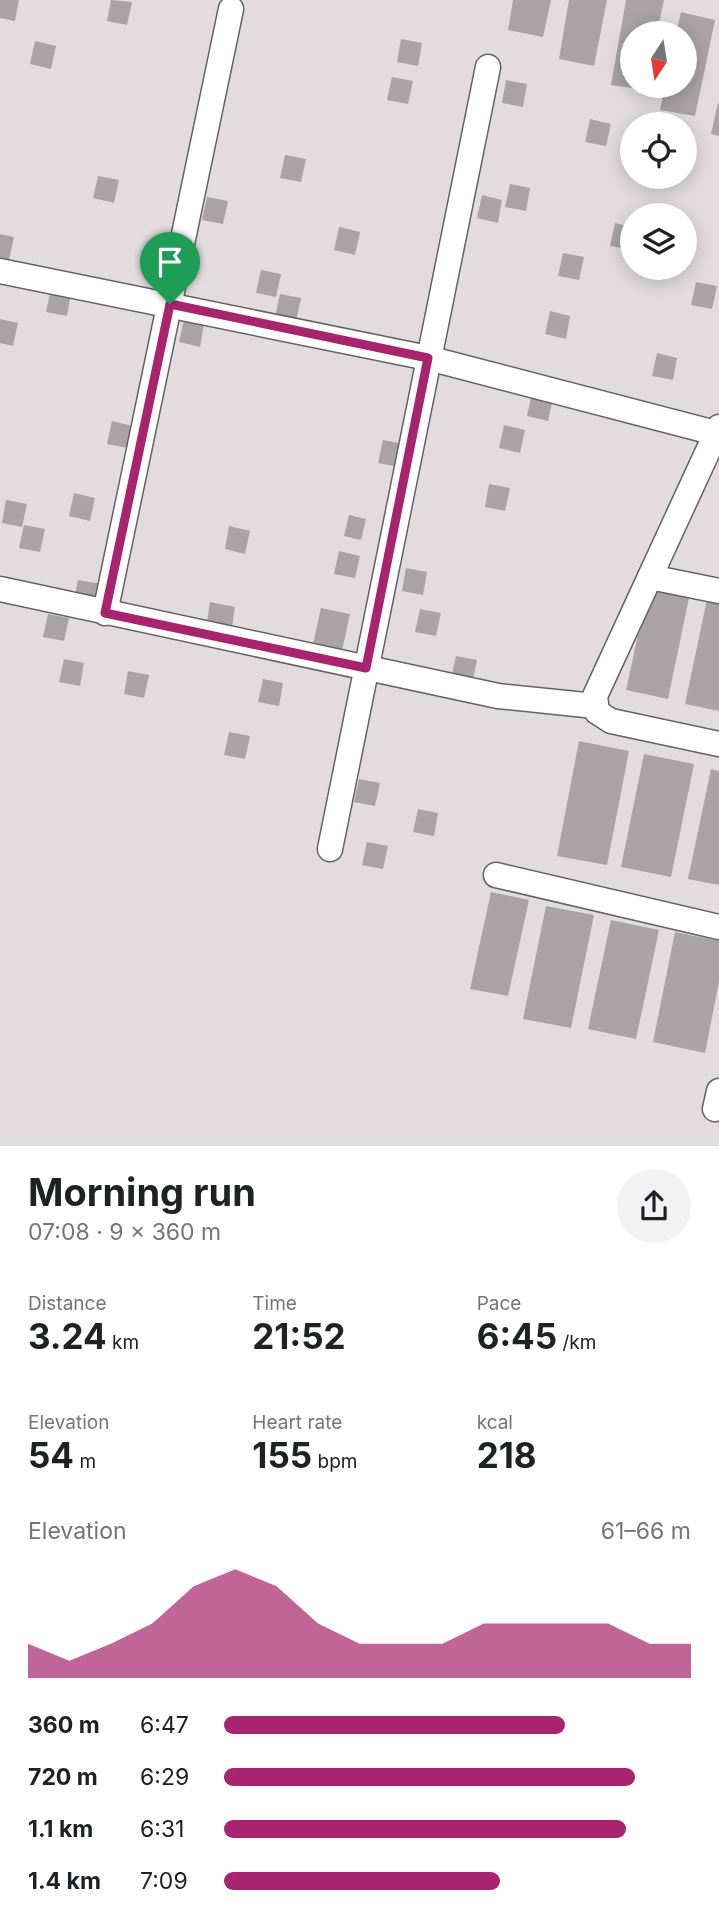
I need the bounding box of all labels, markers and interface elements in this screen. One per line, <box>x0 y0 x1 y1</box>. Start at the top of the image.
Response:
north arrow <box>620 21 696 98</box>
map controls <box>620 21 697 280</box>
button: locate <box>620 112 697 189</box>
button: layers <box>620 203 697 280</box>
pin <box>140 232 200 304</box>
icon: arrive <box>151 243 189 281</box>
text: Morning run <box>28 1169 256 1215</box>
button: share <box>617 1169 691 1243</box>
text: 07:08 · 9 × 360 m <box>28 1218 221 1246</box>
text: Distance <box>28 1292 106 1315</box>
text: Time <box>252 1292 297 1315</box>
text: Pace <box>477 1292 521 1315</box>
text: 3.24 <box>28 1315 107 1357</box>
text: 21:52 <box>252 1315 346 1357</box>
text: 6:45 <box>477 1315 557 1357</box>
text: km <box>107 1331 139 1354</box>
text: /km <box>557 1331 596 1354</box>
text: Elevation <box>28 1411 109 1434</box>
text: Heart rate <box>252 1411 342 1434</box>
text: kcal <box>477 1411 513 1434</box>
text: 54 <box>28 1434 74 1476</box>
text: 155 <box>252 1434 312 1476</box>
text: 218 <box>477 1434 537 1476</box>
text: m <box>74 1450 96 1473</box>
text: bpm <box>312 1450 357 1473</box>
text: Elevation <box>28 1517 127 1545</box>
text: 61–66 m <box>601 1517 691 1545</box>
text: 360 m <box>28 1711 100 1739</box>
text: 6:47 <box>140 1711 189 1739</box>
text: 720 m <box>28 1763 98 1791</box>
text: 6:29 <box>140 1763 189 1791</box>
text: 1.1 km <box>28 1815 93 1843</box>
text: 6:31 <box>140 1815 184 1843</box>
text: 1.4 km <box>28 1867 101 1895</box>
text: 7:09 <box>140 1867 188 1895</box>

